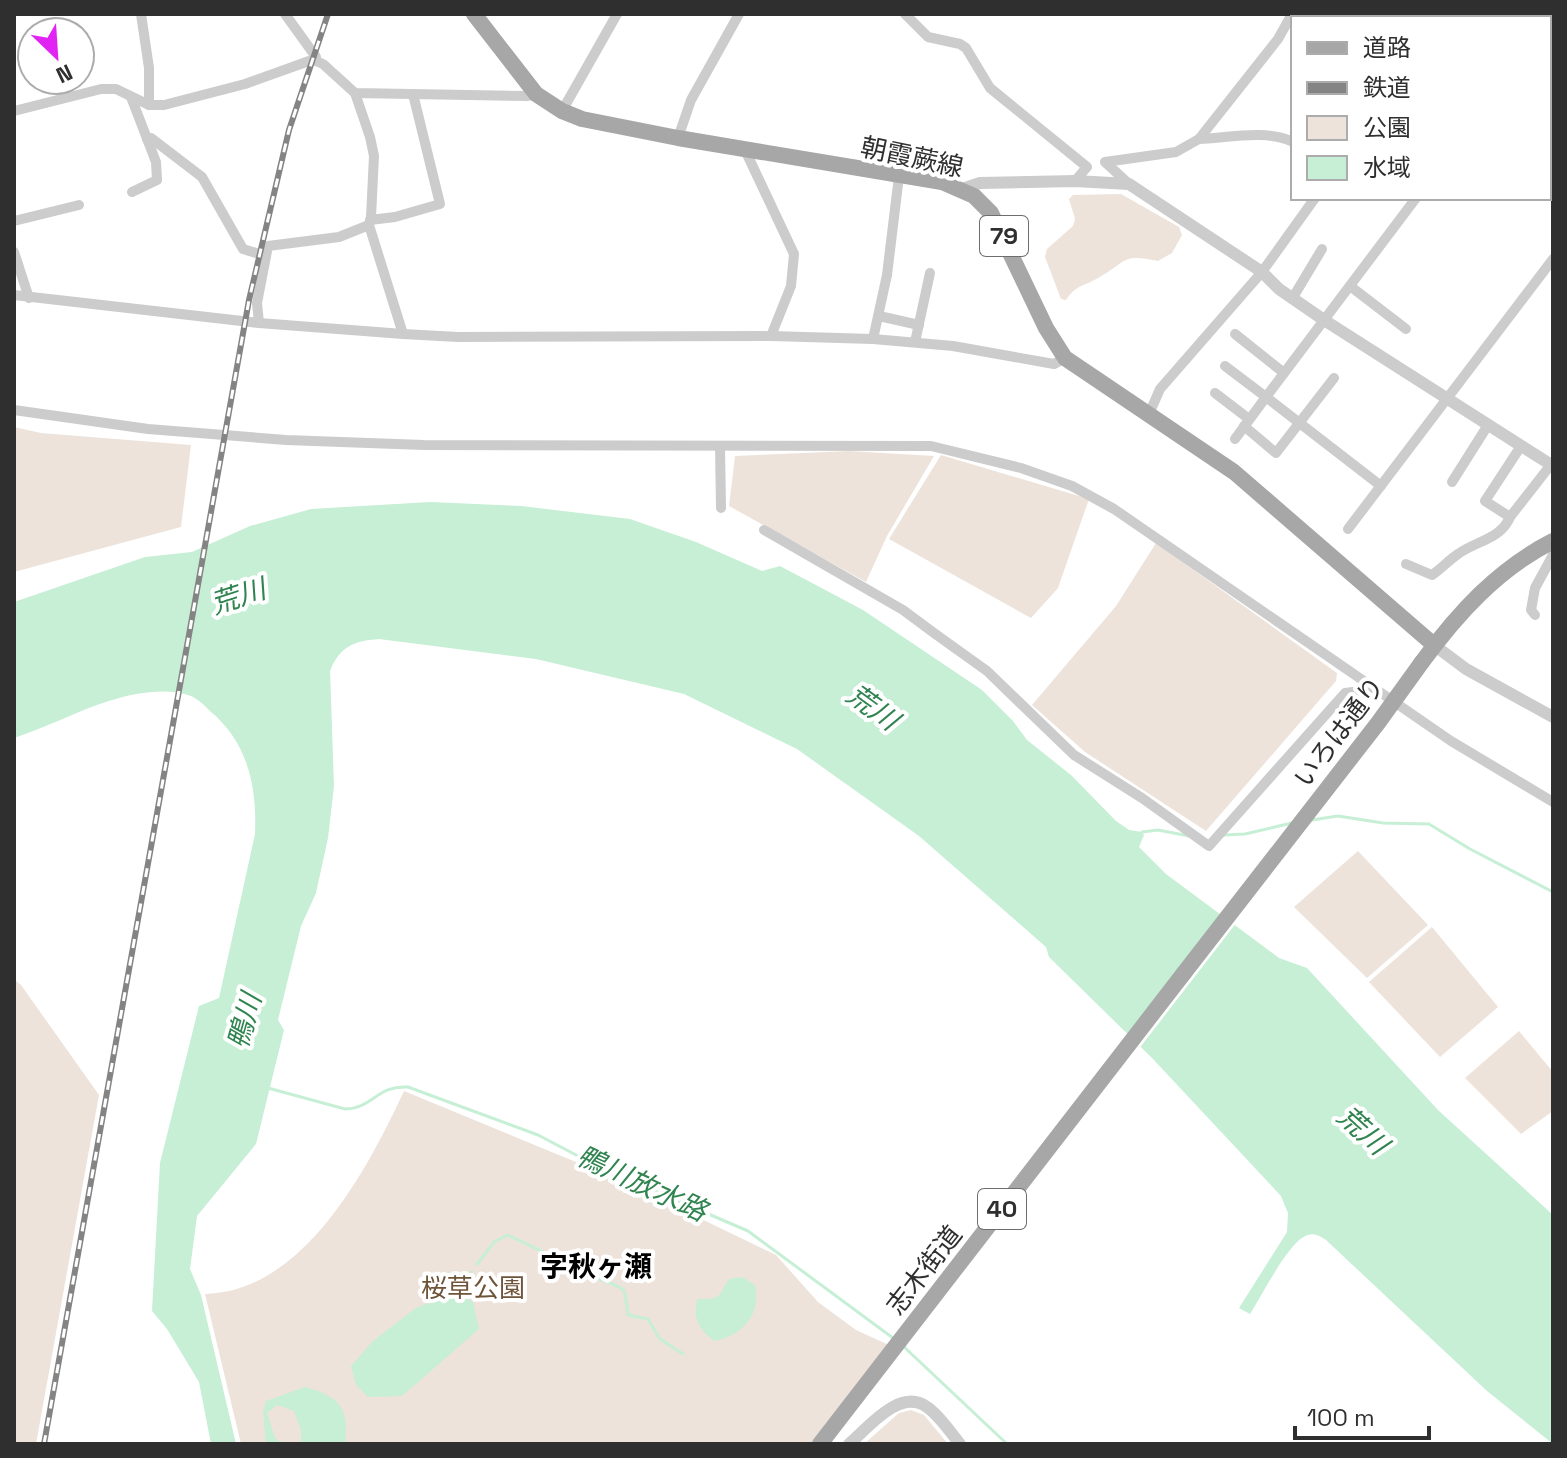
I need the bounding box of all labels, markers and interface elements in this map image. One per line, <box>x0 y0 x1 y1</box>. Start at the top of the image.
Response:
north arrow <box>16 16 96 96</box>
legend <box>1291 16 1551 200</box>
text: 道路 <box>1363 32 1411 63</box>
text: N <box>52 58 77 90</box>
text: 鉄道 <box>1363 72 1411 103</box>
text: 公園 <box>1363 112 1411 143</box>
street label: 朝霞蕨線 <box>858 130 966 184</box>
text: 水域 <box>1363 152 1411 183</box>
road number: 79 <box>980 216 1028 256</box>
water label: 荒川 <box>206 569 273 622</box>
street label: いろは通り <box>1286 670 1392 794</box>
water label: 荒川 <box>840 676 909 740</box>
water label: 鴨川 <box>219 986 270 1053</box>
water label: 荒川 <box>1330 1098 1398 1164</box>
water label: 鴨川放水路 <box>571 1137 715 1230</box>
road number: 40 <box>978 1189 1026 1229</box>
street label: 志木街道 <box>879 1219 969 1321</box>
district label: 字秋ヶ瀬 <box>540 1248 652 1284</box>
park label: 桜草公園 <box>421 1271 525 1305</box>
scale bar <box>1295 1390 1429 1440</box>
text: 100 m <box>1307 1402 1375 1433</box>

